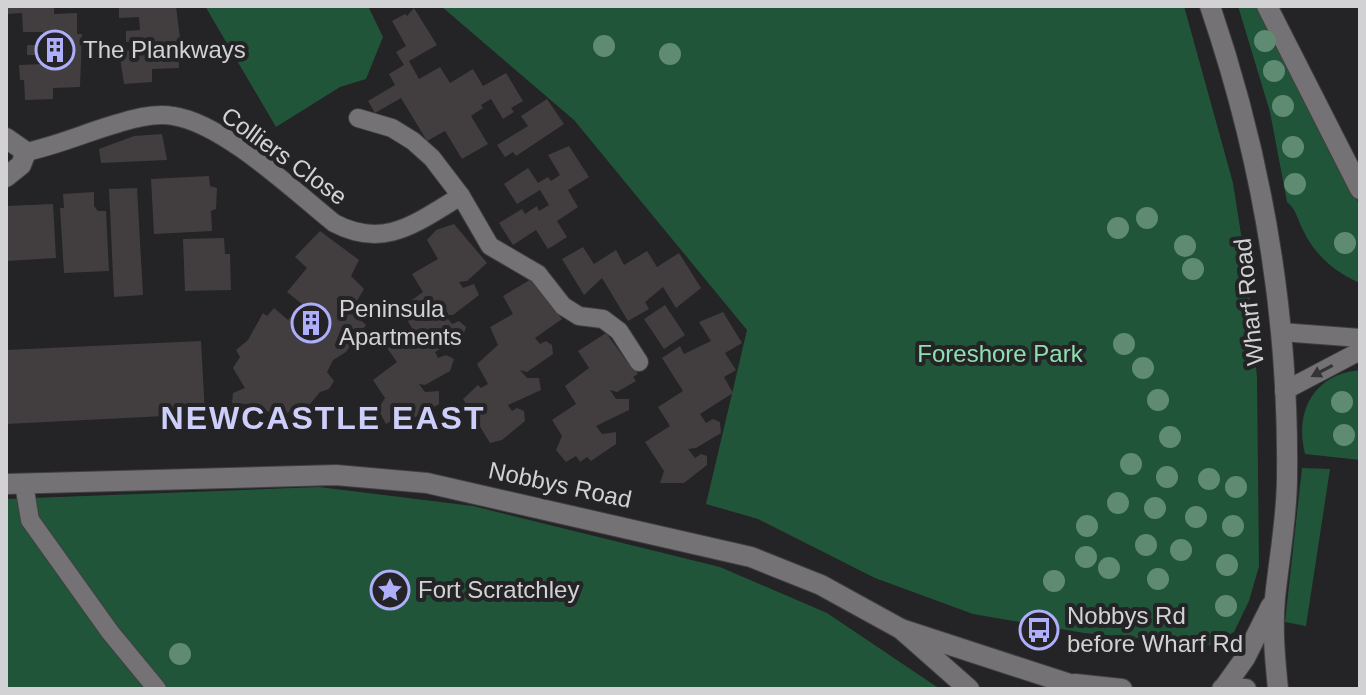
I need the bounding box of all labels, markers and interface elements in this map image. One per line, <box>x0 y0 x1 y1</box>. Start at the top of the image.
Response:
building icon: The Plankways <box>34 29 76 71</box>
place label: The Plankways <box>83 36 246 63</box>
street label: Colliers Close <box>216 101 352 210</box>
street label: Wharf Road <box>1228 237 1269 367</box>
place label: Peninsula Apartments <box>339 295 462 350</box>
building icon: Peninsula Apartments <box>290 302 332 344</box>
park label: Foreshore Park <box>917 340 1084 367</box>
one-way arrow <box>1311 363 1333 377</box>
district label: NEWCASTLE EAST <box>161 400 485 436</box>
street label: Nobbys Road <box>486 456 634 513</box>
place icon: Fort Scratchley <box>369 569 411 611</box>
place label: Fort Scratchley <box>418 576 579 603</box>
place label: Nobbys Rd before Wharf Rd <box>1067 602 1243 657</box>
bus stop icon: Nobbys Rd before Wharf Rd <box>1018 609 1060 651</box>

